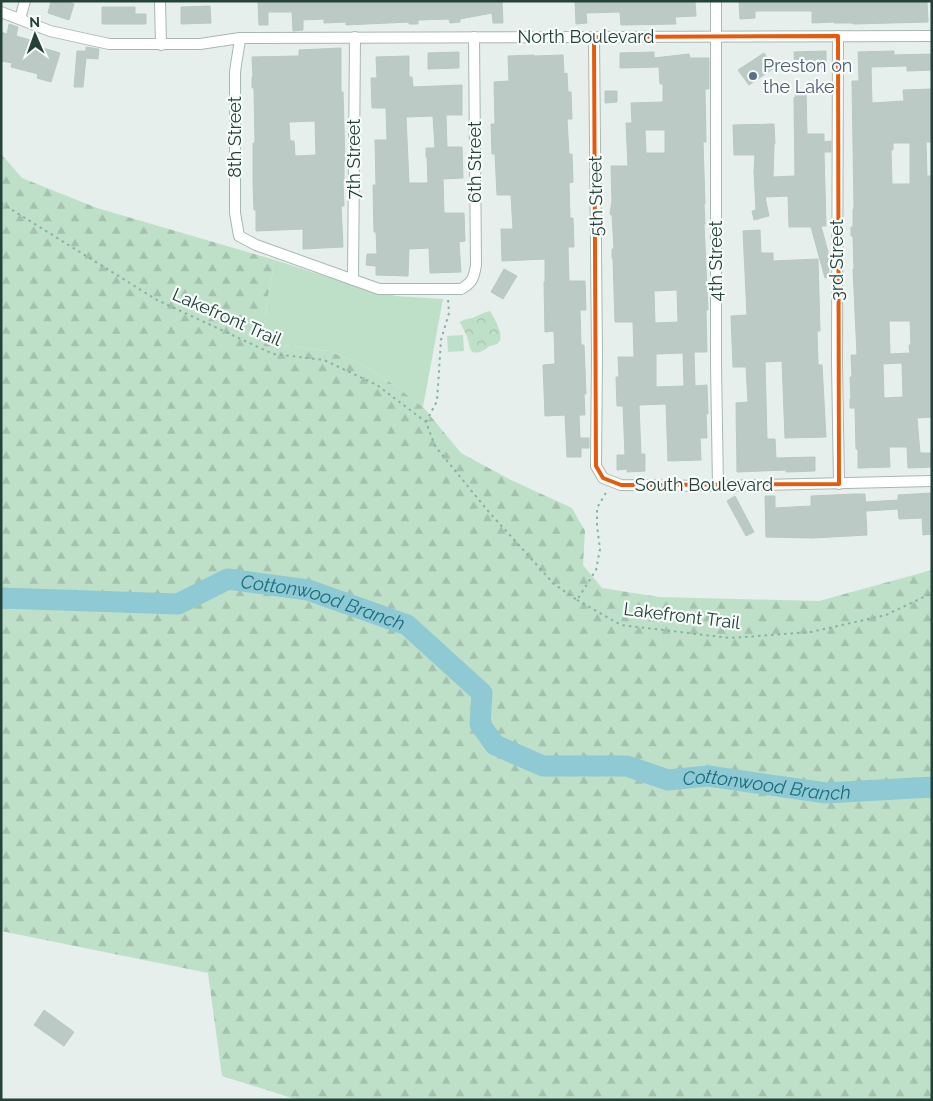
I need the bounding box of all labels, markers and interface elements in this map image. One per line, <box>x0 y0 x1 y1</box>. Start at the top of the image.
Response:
north arrow <box>10 10 60 60</box>
text: N <box>29 14 40 30</box>
street label: North Boulevard <box>518 26 654 47</box>
place label: Preston on the Lake <box>763 55 852 97</box>
marker: Preston on the Lake <box>747 70 759 82</box>
street label: 8th Street <box>224 96 245 178</box>
street label: 7th Street <box>343 119 364 199</box>
street label: 6th Street <box>464 121 485 203</box>
street label: 5th Street <box>584 155 607 237</box>
street label: 3rd Street <box>826 219 847 301</box>
street label: 4th Street <box>705 221 726 301</box>
street label: Lakefront Trail <box>169 283 285 350</box>
street label: South Boulevard <box>635 474 773 495</box>
water label: Cottonwood Branch <box>240 570 408 634</box>
street label: Lakefront Trail <box>623 598 742 633</box>
water label: Cottonwood Branch <box>681 765 851 804</box>

